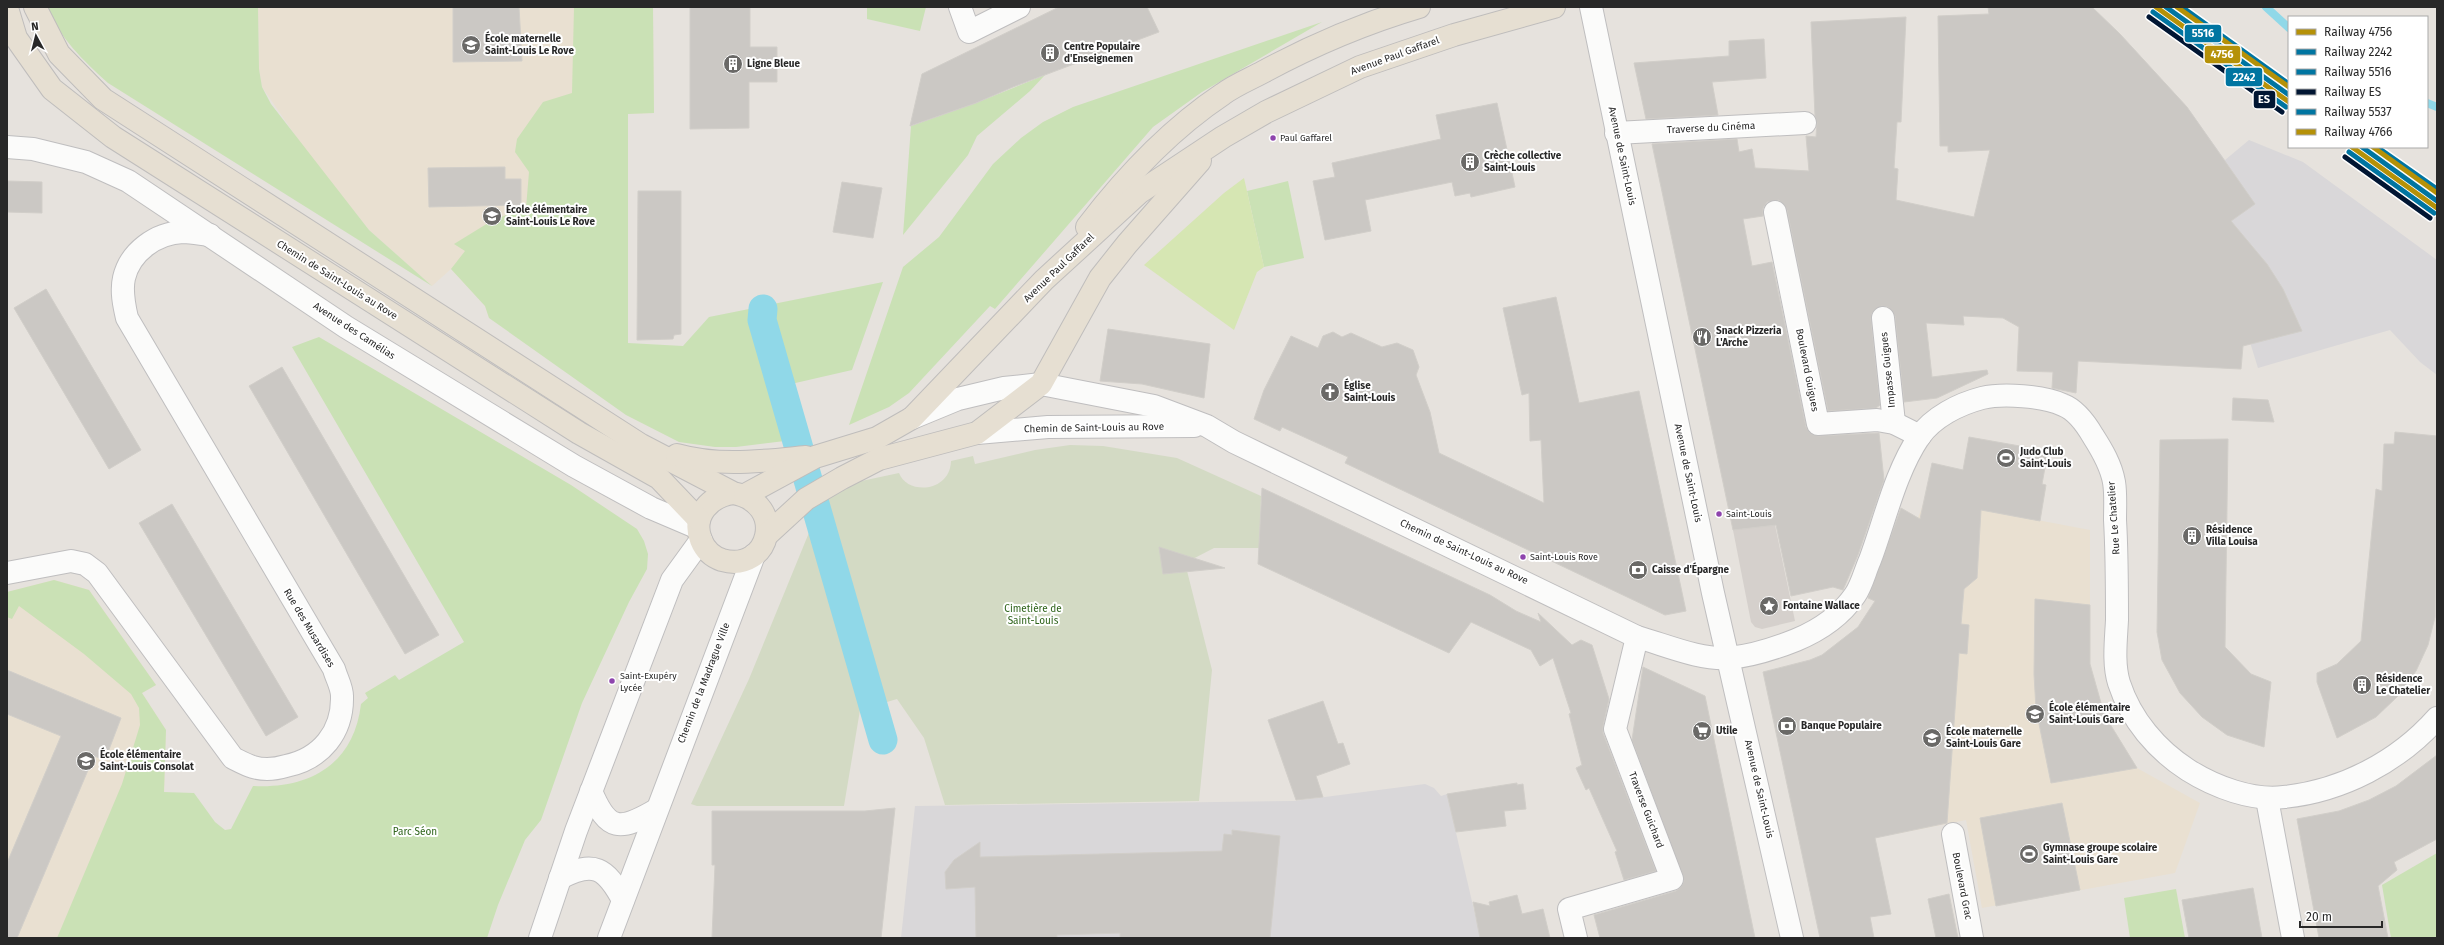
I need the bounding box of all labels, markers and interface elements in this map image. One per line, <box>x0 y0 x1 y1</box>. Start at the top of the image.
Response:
north arrow <box>16 16 56 56</box>
legend <box>2288 16 2428 148</box>
text: N <box>30 20 39 33</box>
line badge: 5516 <box>2184 24 2222 43</box>
text: Railway 4756 <box>2324 25 2392 39</box>
text: 5516 <box>2192 27 2214 40</box>
place label: École maternelle Saint-Louis Le Rove <box>485 31 574 57</box>
school or university icon: École maternelle Saint-Louis Le Rove <box>460 34 482 56</box>
street label: Avenue Paul Gaffarel <box>1349 34 1441 78</box>
place label: Centre Populaire d'Enseignemen <box>1064 41 1140 65</box>
building icon: Centre Populaire d'Enseignemen <box>1039 42 1061 64</box>
line badge: 4756 <box>2204 45 2241 64</box>
text: Railway 2242 <box>2324 45 2392 59</box>
text: 4756 <box>2210 48 2234 61</box>
building icon: Ligne Bleue <box>722 53 744 75</box>
place label: Ligne Bleue <box>747 58 800 70</box>
text: Railway 5516 <box>2324 65 2391 79</box>
line badge: 2242 <box>2225 67 2263 87</box>
text: 2242 <box>2233 71 2256 84</box>
text: Railway ES <box>2324 85 2382 99</box>
line badge: ES <box>2253 90 2276 109</box>
text: ES <box>2258 93 2271 106</box>
text: Railway 5537 <box>2324 105 2392 119</box>
street label: Avenue de Saint-Louis <box>1606 106 1638 207</box>
street label: Traverse du Cinéma <box>1666 120 1756 136</box>
text: Railway 4766 <box>2324 125 2392 139</box>
marker: Paul Gaffarel <box>1268 133 1278 143</box>
place label: Paul Gaffarel <box>1280 133 1332 143</box>
place label: Crèche collective Saint-Louis <box>1484 149 1562 174</box>
building icon: Crèche collective Saint-Louis <box>1459 151 1481 173</box>
place label: École élémentaire Saint-Louis Le Rove <box>506 202 595 228</box>
school or university icon: École élémentaire Saint-Louis Le Rove <box>481 205 503 227</box>
street label: Avenue Paul Gaffarel <box>1021 231 1097 305</box>
street label: Chemin de Saint-Louis au Rove <box>274 238 400 322</box>
street label: Avenue des Camélias <box>311 300 398 362</box>
place label: Snack Pizzeria L'Arche <box>1716 325 1782 349</box>
restaurant icon: Snack Pizzeria L'Arche <box>1691 326 1713 348</box>
street label: Boulevard Guigues <box>1793 327 1821 413</box>
street label: Impasse Guigues <box>1878 331 1898 408</box>
place label: Église Saint-Louis <box>1344 378 1396 404</box>
church icon: Église Saint-Louis <box>1319 381 1341 403</box>
street label: Chemin de Saint-Louis au Rove <box>1024 421 1164 435</box>
street label: Avenue de Saint-Louis <box>1672 423 1704 524</box>
place label: Judo Club Saint-Louis <box>2019 446 2072 470</box>
sports icon: Judo Club Saint-Louis <box>1995 447 2017 469</box>
street label: Rue Le Chatelier <box>2105 481 2123 555</box>
marker: Saint-Louis <box>1714 509 1724 519</box>
place label: Saint-Louis <box>1726 509 1772 519</box>
street label: Chemin de Saint-Louis au Rove <box>1398 517 1530 587</box>
place label: Résidence Villa Louisa <box>2205 523 2258 548</box>
building icon: Résidence Villa Louisa <box>2181 525 2203 547</box>
marker: Saint-Louis Rove <box>1518 552 1528 562</box>
place label: Saint-Louis Rove <box>1530 552 1598 562</box>
bank icon: Caisse d'Épargne <box>1627 559 1649 581</box>
place label: Caisse d'Épargne <box>1652 562 1729 576</box>
street label: Rue des Musardises <box>281 587 337 670</box>
place icon: Fontaine Wallace <box>1758 595 1780 617</box>
place label: Fontaine Wallace <box>1783 600 1860 612</box>
park label: Cimetière de Saint-Louis <box>1004 603 1062 627</box>
street label: Chemin de la Madrague Ville <box>675 621 733 745</box>
place label: Saint-Exupéry Lycée <box>620 671 677 693</box>
place label: Résidence Le Chatelier <box>2376 672 2431 697</box>
building icon: Résidence Le Chatelier <box>2351 674 2373 696</box>
marker: Saint-Exupéry Lycée <box>607 676 617 686</box>
place label: École élémentaire Saint-Louis Gare <box>2049 700 2131 726</box>
school or university icon: École élémentaire Saint-Louis Gare <box>2024 703 2046 725</box>
bank icon: Banque Populaire <box>1776 715 1798 737</box>
supermarket icon: Utile <box>1691 720 1713 742</box>
place label: Banque Populaire <box>1801 720 1882 732</box>
place label: École maternelle Saint-Louis Gare <box>1946 724 2023 750</box>
place label: Utile <box>1716 725 1738 737</box>
school or university icon: École maternelle Saint-Louis Gare <box>1921 727 1943 749</box>
street label: Avenue de Saint-Louis <box>1742 739 1776 840</box>
place label: École élémentaire Saint-Louis Consolat <box>100 747 194 773</box>
school or university icon: École élémentaire Saint-Louis Consolat <box>75 750 97 772</box>
street label: Traverse Guichard <box>1626 770 1666 850</box>
park label: Parc Séon <box>393 826 437 838</box>
place label: Gymnase groupe scolaire Saint-Louis Gare <box>2043 842 2158 866</box>
sports icon: Gymnase groupe scolaire Saint-Louis Gare <box>2018 843 2040 865</box>
street label: Boulevard Grac <box>1950 851 1974 921</box>
scale bar <box>2300 903 2382 929</box>
text: 20 m <box>2306 910 2332 924</box>

